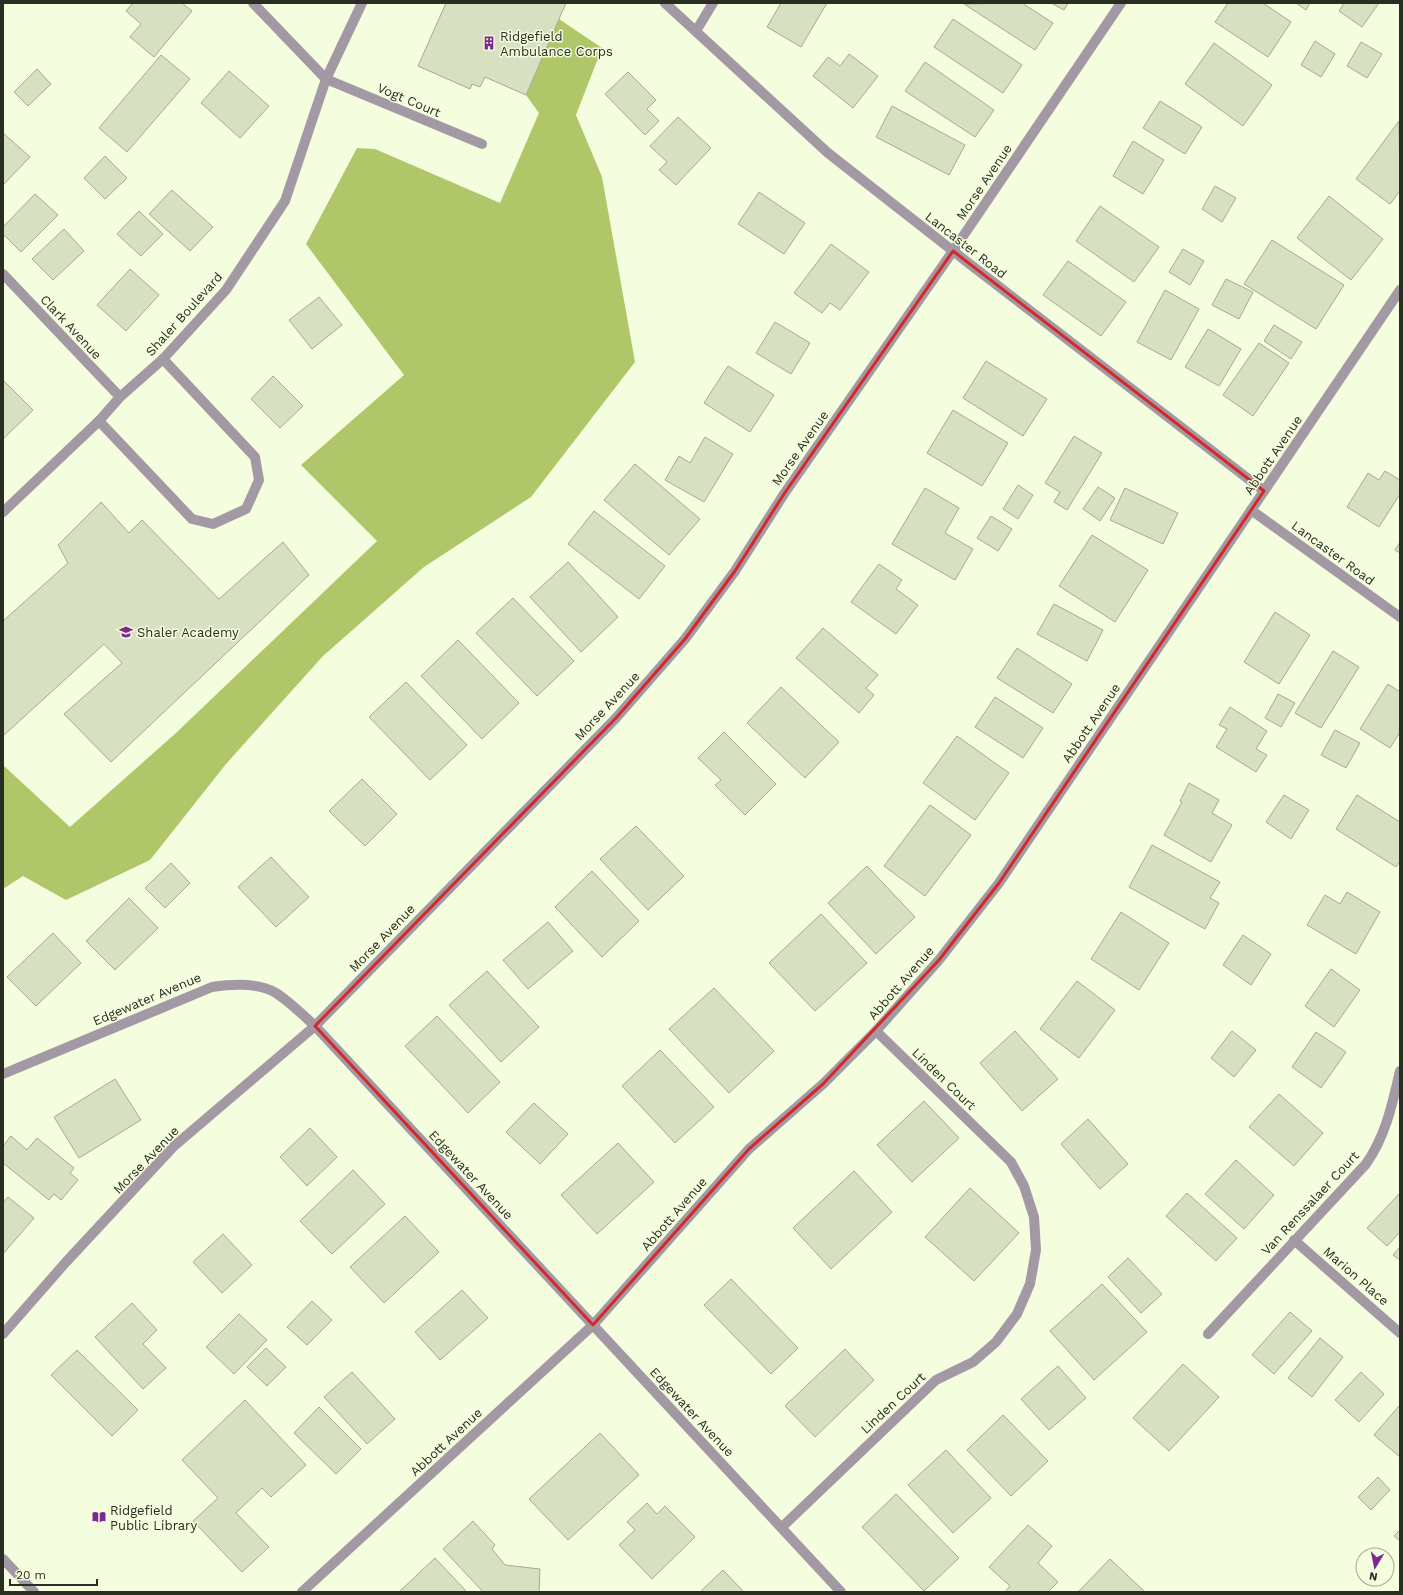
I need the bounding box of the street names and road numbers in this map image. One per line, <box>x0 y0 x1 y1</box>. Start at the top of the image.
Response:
street label: Vogt Court <box>375 80 444 120</box>
street label: Morse Avenue <box>953 141 1015 223</box>
street label: Lancaster Road <box>922 209 1010 281</box>
street label: Shaler Boulevard <box>142 269 226 359</box>
street label: Clark Avenue <box>37 292 105 362</box>
street label: Morse Avenue <box>769 408 831 488</box>
street label: Abbott Avenue <box>1241 412 1305 498</box>
street label: Lancaster Road <box>1289 518 1377 588</box>
street label: Morse Avenue <box>571 669 643 743</box>
street label: Abbott Avenue <box>1059 680 1123 766</box>
street label: Morse Avenue <box>346 901 418 975</box>
street label: Abbott Avenue <box>865 943 937 1023</box>
street label: Edgewater Avenue <box>91 969 203 1029</box>
street label: Linden Court <box>909 1045 979 1113</box>
street label: Morse Avenue <box>110 1123 182 1197</box>
street label: Edgewater Avenue <box>426 1127 516 1223</box>
street label: Van Renssalaer Court <box>1258 1148 1362 1258</box>
street label: Abbott Avenue <box>638 1174 710 1254</box>
street label: Marion Place <box>1320 1244 1392 1308</box>
street label: Edgewater Avenue <box>647 1364 737 1460</box>
street label: Linden Court <box>858 1369 929 1437</box>
street label: Abbott Avenue <box>407 1405 485 1479</box>

